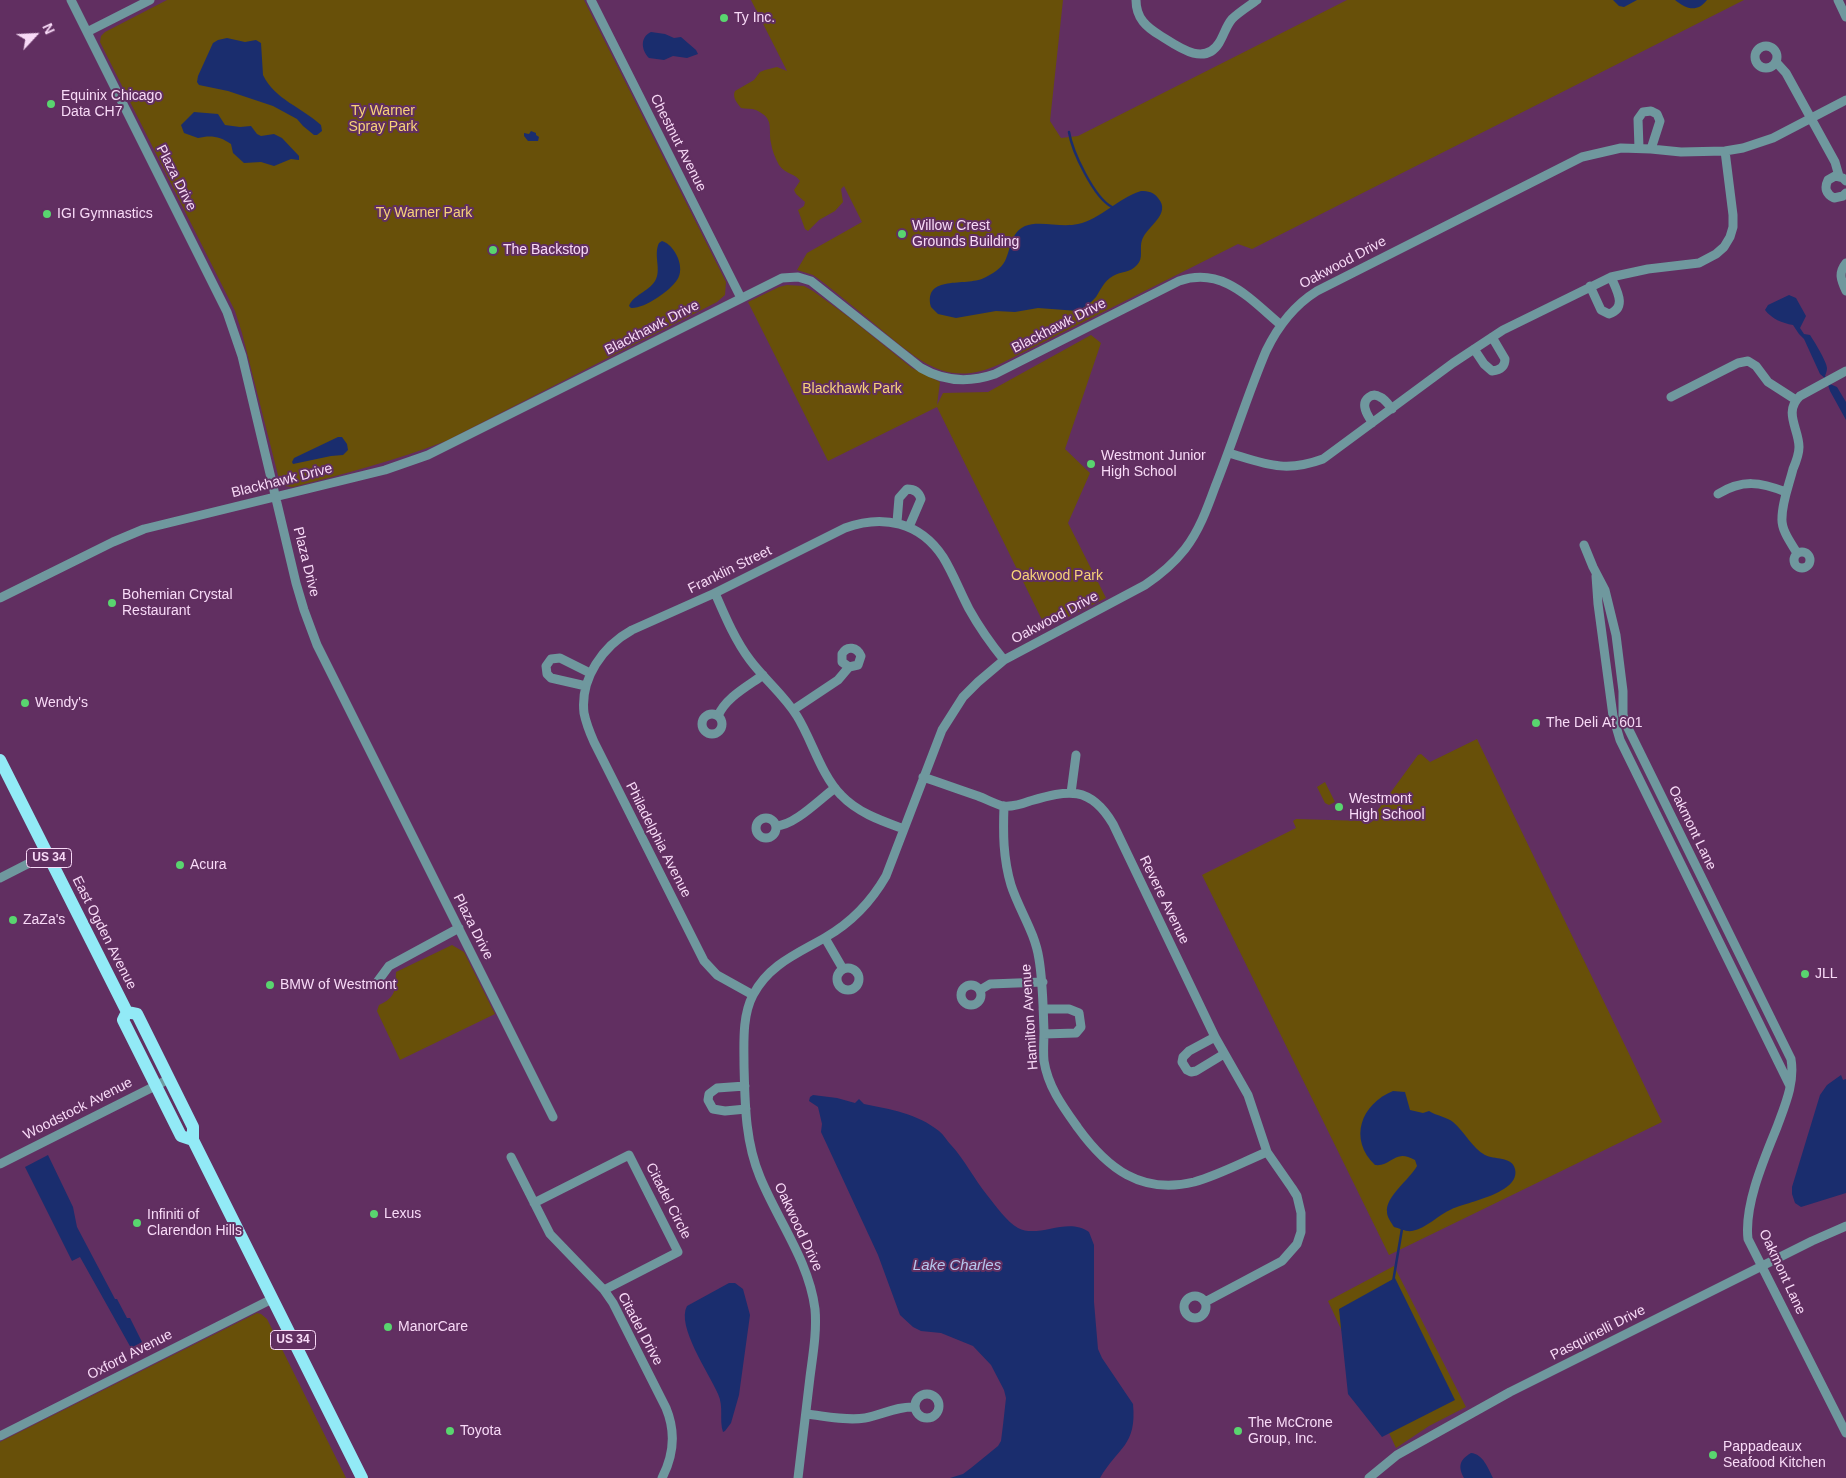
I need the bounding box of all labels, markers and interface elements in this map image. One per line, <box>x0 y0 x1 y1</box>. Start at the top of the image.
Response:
north arrow <box>10 10 60 60</box>
place label: Ty Inc. <box>734 10 775 26</box>
marker: Ty Inc. <box>718 12 730 24</box>
text: N <box>39 21 58 37</box>
place label: Equinix Chicago Data CH7 <box>61 88 162 120</box>
street label: Chestnut Avenue <box>646 91 710 195</box>
marker: Equinix Chicago Data CH7 <box>45 98 57 110</box>
park label: Ty Warner Spray Park <box>348 103 418 136</box>
street label: Plaza Drive <box>152 142 200 214</box>
park label: Ty Warner Park <box>376 205 472 221</box>
place label: IGI Gymnastics <box>57 206 153 222</box>
marker: IGI Gymnastics <box>41 208 53 220</box>
place label: Willow Crest Grounds Building <box>912 218 1019 250</box>
marker: Willow Crest Grounds Building <box>896 228 908 240</box>
street label: Oakwood Drive <box>1297 233 1389 293</box>
place label: The Backstop <box>503 242 589 258</box>
marker: The Backstop <box>487 244 499 256</box>
street label: Blackhawk Drive <box>1009 295 1109 357</box>
street label: Blackhawk Drive <box>602 297 702 359</box>
park label: Blackhawk Park <box>802 381 902 397</box>
place label: Westmont Junior High School <box>1101 448 1206 481</box>
marker: Westmont Junior High School <box>1085 458 1097 470</box>
street label: Blackhawk Drive <box>230 460 334 502</box>
street label: Plaza Drive <box>289 525 323 599</box>
street label: Franklin Street <box>685 542 775 598</box>
park label: Oakwood Park <box>1011 568 1103 584</box>
place label: Bohemian Crystal Restaurant <box>122 587 232 620</box>
street label: Oakwood Drive <box>1009 588 1101 648</box>
marker: Bohemian Crystal Restaurant <box>106 597 118 609</box>
place label: Wendy's <box>35 695 88 711</box>
marker: Wendy's <box>19 697 31 709</box>
place label: The Deli At 601 <box>1546 715 1642 731</box>
marker: The Deli At 601 <box>1530 717 1542 729</box>
street label: Philadelphia Avenue <box>622 779 694 901</box>
street label: Oakmont Lane <box>1664 783 1720 873</box>
place label: Westmont High School <box>1349 791 1424 824</box>
marker: Westmont High School <box>1333 801 1345 813</box>
road number: US 34 <box>27 848 72 868</box>
street label: Revere Avenue <box>1135 853 1193 947</box>
place label: Acura <box>190 857 227 873</box>
marker: Acura <box>174 859 186 871</box>
street label: East Ogden Avenue <box>68 873 140 993</box>
street label: Plaza Drive <box>449 891 497 963</box>
place label: ZaZa's <box>23 912 65 928</box>
marker: ZaZa's <box>7 914 19 926</box>
street label: Hamilton Avenue <box>1018 963 1042 1071</box>
place label: JLL <box>1815 966 1838 982</box>
marker: JLL <box>1799 968 1811 980</box>
place label: BMW of Westmont <box>280 977 396 993</box>
marker: BMW of Westmont <box>264 979 276 991</box>
street label: Woodstock Avenue <box>21 1074 135 1144</box>
street label: Citadel Circle <box>642 1160 694 1242</box>
street label: Oakwood Drive <box>770 1180 826 1274</box>
place label: Lexus <box>384 1206 421 1222</box>
place label: Infiniti of Clarendon Hills <box>147 1207 242 1240</box>
marker: Lexus <box>368 1208 380 1220</box>
marker: Infiniti of Clarendon Hills <box>131 1217 143 1229</box>
street label: Oakmont Lane <box>1755 1227 1809 1317</box>
water label: Lake Charles <box>913 1257 1001 1275</box>
street label: Citadel Drive <box>614 1290 666 1368</box>
street label: Pasquinelli Drive <box>1548 1302 1648 1364</box>
place label: ManorCare <box>398 1319 468 1335</box>
marker: ManorCare <box>382 1321 394 1333</box>
street label: Oxford Avenue <box>85 1326 175 1384</box>
road number: US 34 <box>270 1330 316 1350</box>
place label: The McCrone Group, Inc. <box>1248 1415 1333 1448</box>
place label: Toyota <box>460 1423 501 1439</box>
marker: Toyota <box>444 1425 456 1437</box>
marker: The McCrone Group, Inc. <box>1232 1425 1244 1437</box>
place label: Pappadeaux Seafood Kitchen <box>1723 1439 1826 1471</box>
marker: Pappadeaux Seafood Kitchen <box>1707 1449 1719 1461</box>

